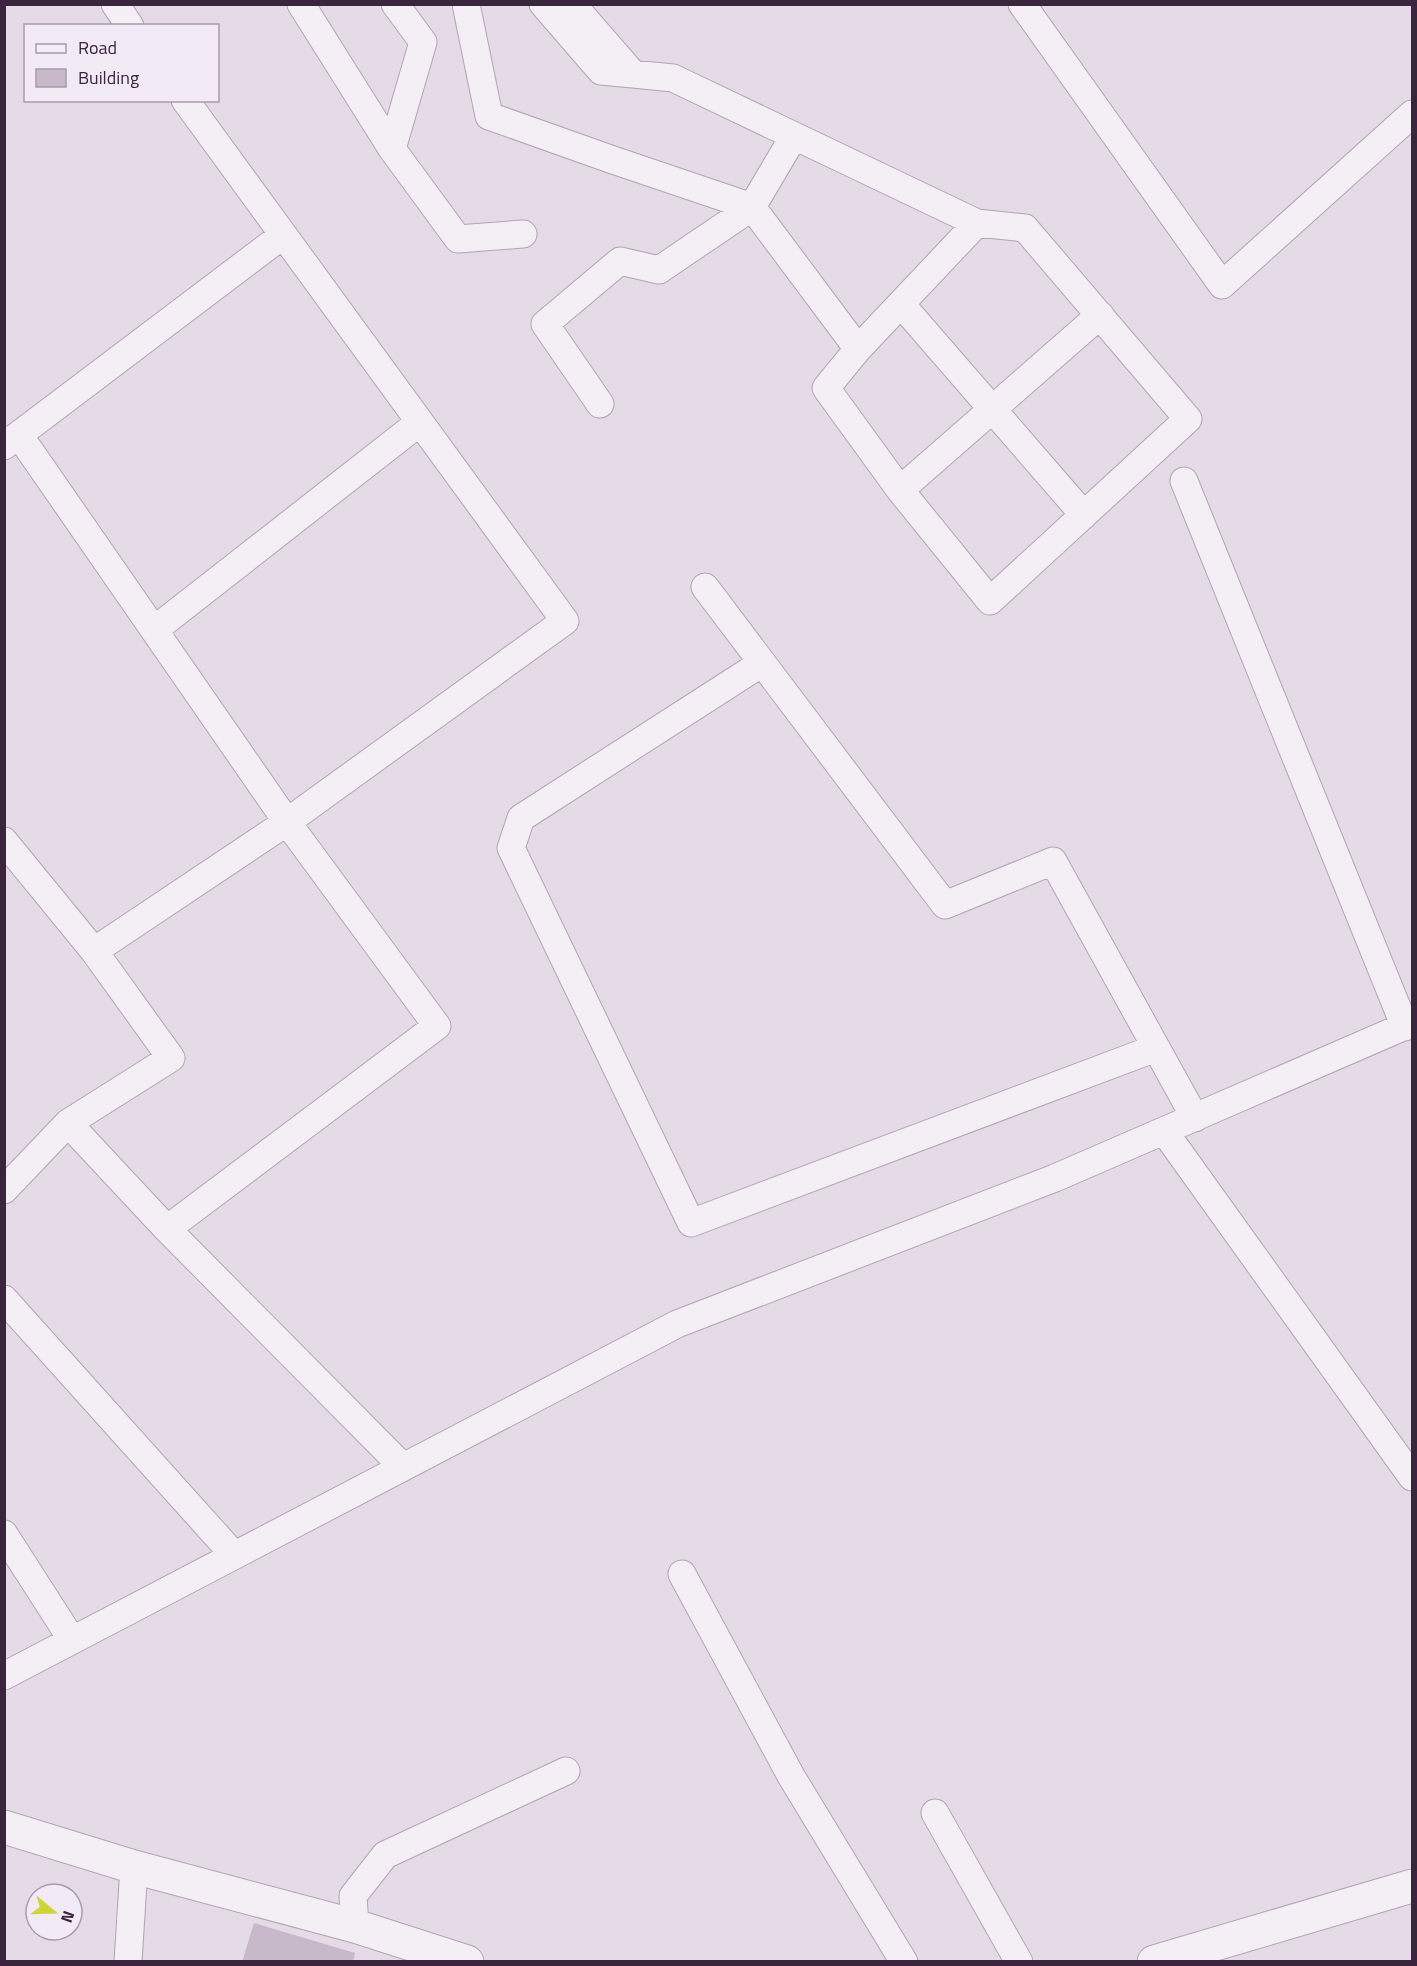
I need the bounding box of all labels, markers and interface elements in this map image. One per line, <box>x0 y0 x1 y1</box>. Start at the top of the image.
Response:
legend <box>24 24 219 102</box>
text: Road <box>78 34 117 61</box>
text: Building <box>78 64 139 91</box>
north arrow <box>24 1882 84 1942</box>
text: N <box>55 1908 81 1926</box>

